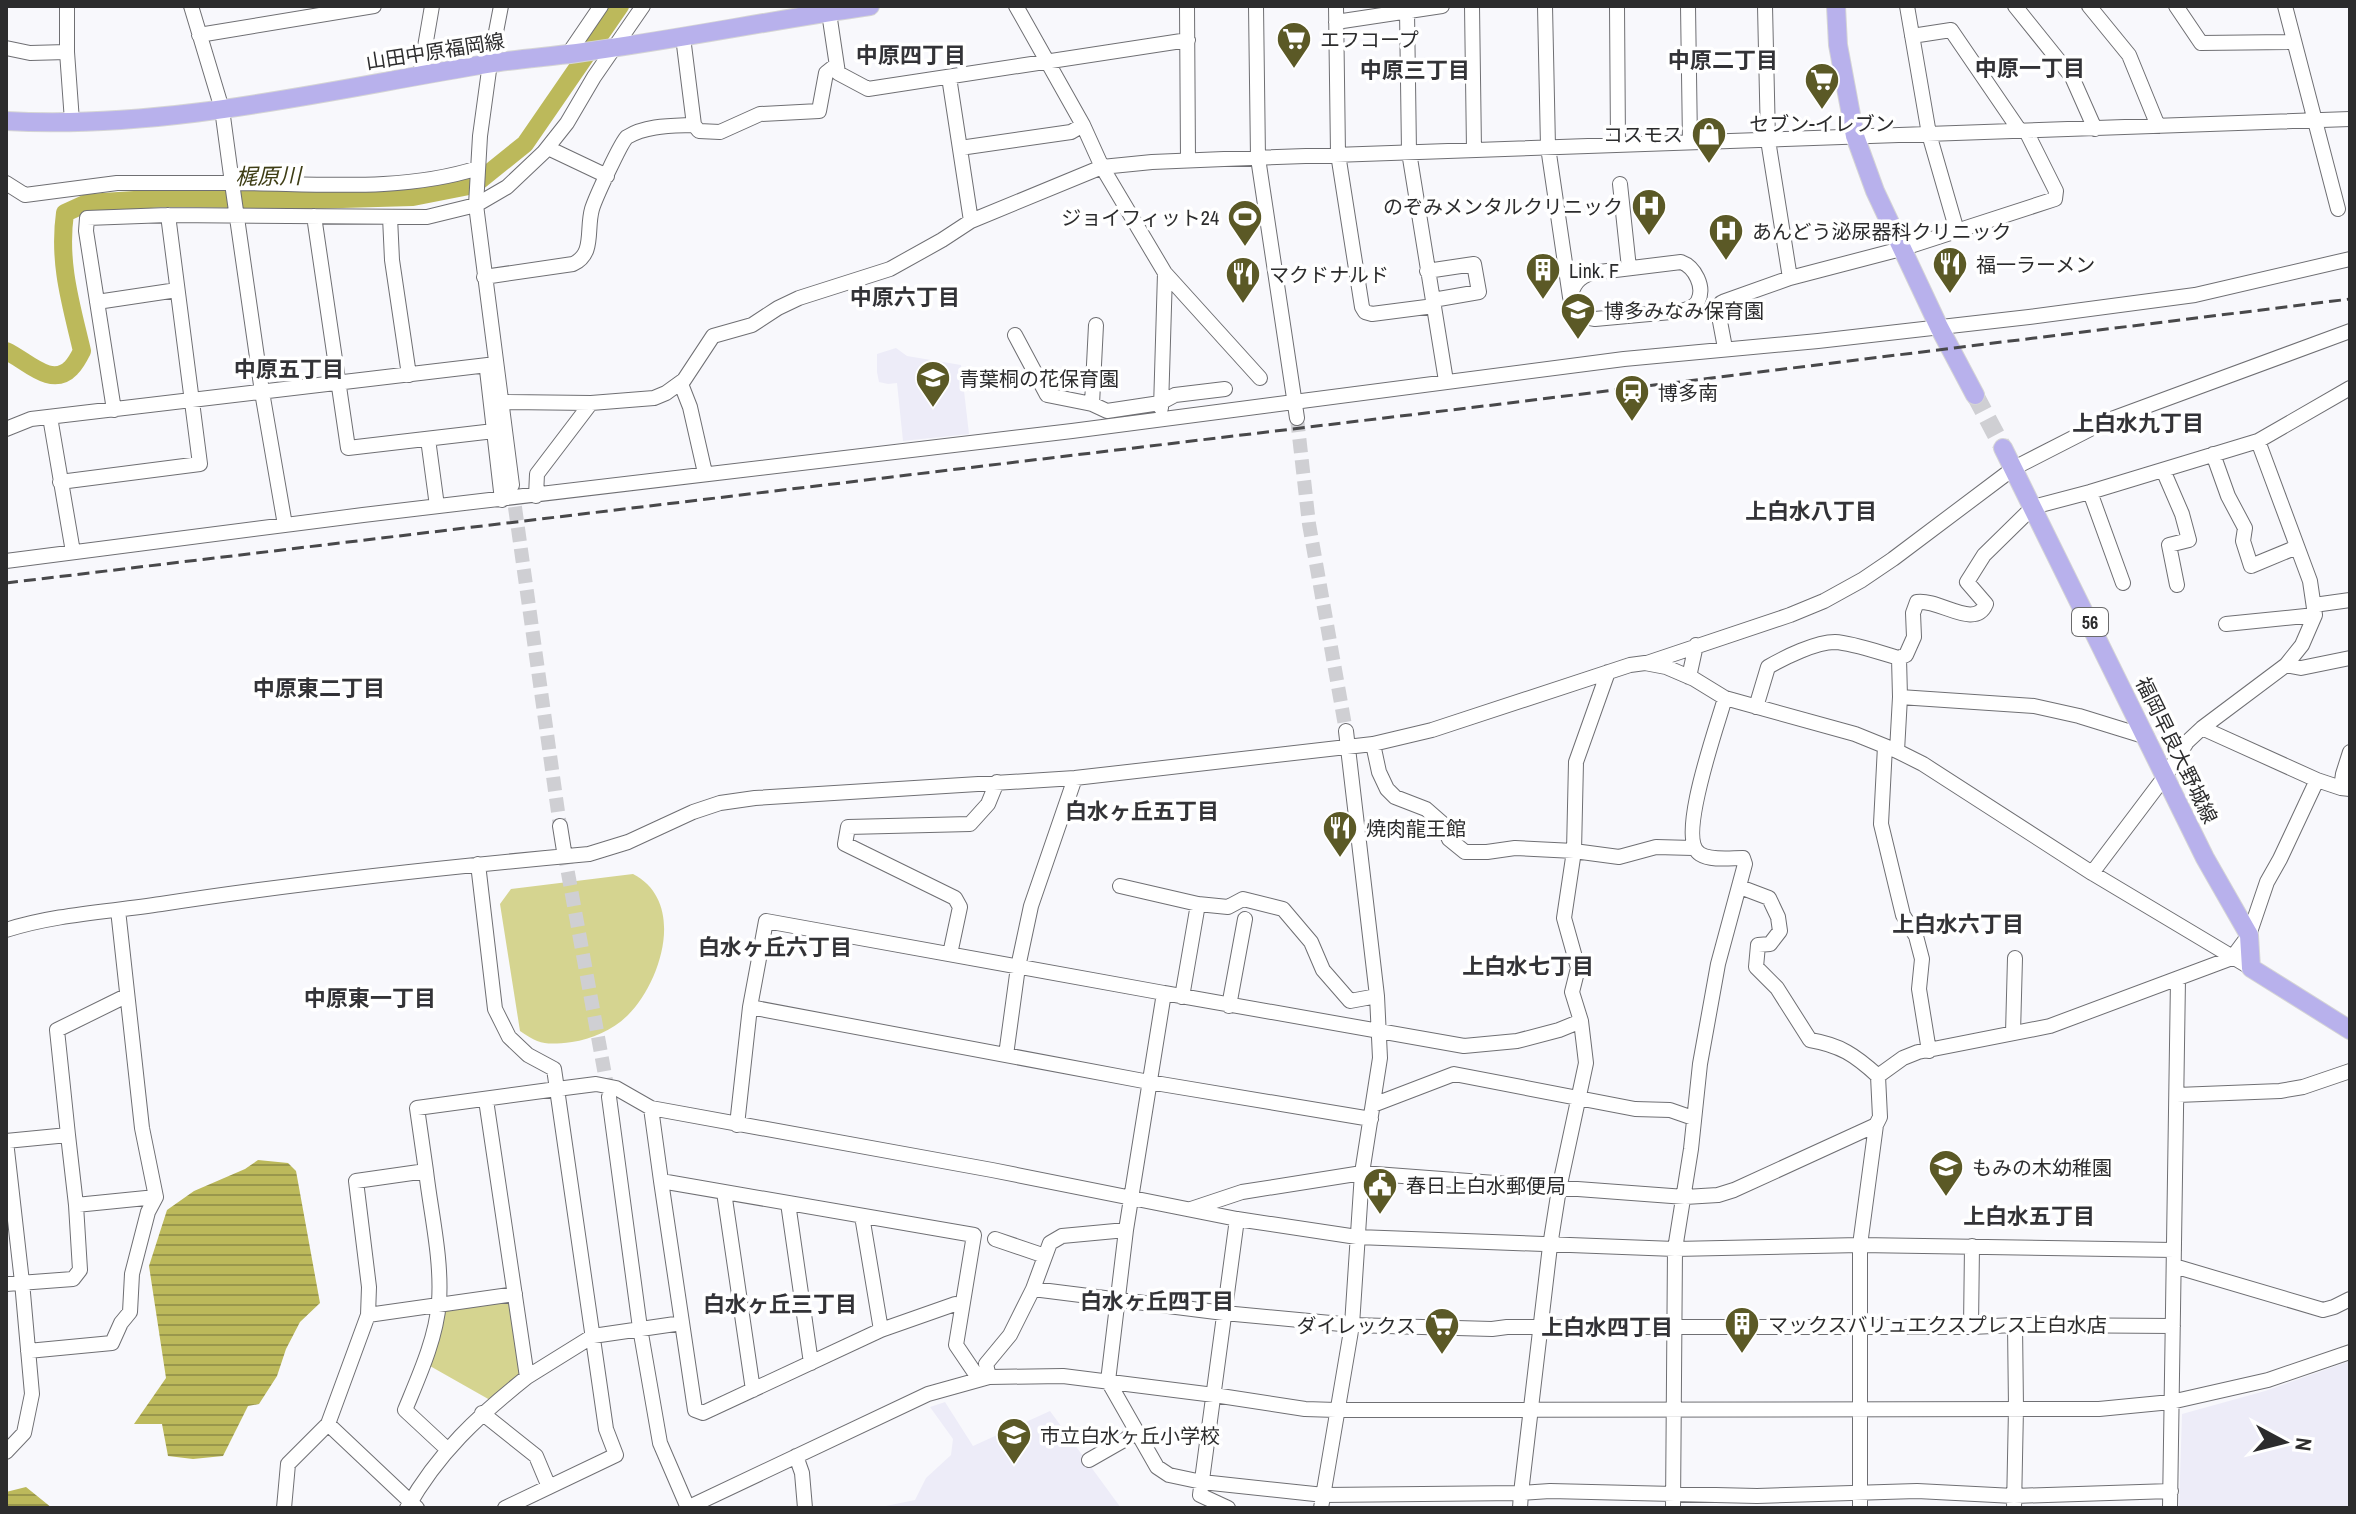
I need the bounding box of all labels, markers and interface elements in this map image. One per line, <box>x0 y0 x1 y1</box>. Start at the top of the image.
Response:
supermarket icon: エフコープ <box>1275 20 1313 70</box>
place label: エフコープ <box>1320 26 1419 53</box>
street label: 山田中原福岡線 <box>364 27 506 75</box>
district label: 中原四丁目 <box>856 40 966 70</box>
district label: 中原二丁目 <box>1668 45 1778 75</box>
district label: 中原一丁目 <box>1975 53 2085 83</box>
district label: 中原三丁目 <box>1360 55 1470 85</box>
supermarket icon: セブン-イレブン <box>1803 61 1841 111</box>
place label: セブン-イレブン <box>1749 110 1895 137</box>
shop icon: コスモス <box>1690 115 1728 165</box>
place label: コスモス <box>1603 121 1683 148</box>
water label: 梶原川 <box>235 160 303 192</box>
hospital icon: のぞみメンタルクリニック <box>1630 187 1668 237</box>
place label: のぞみメンタルクリニック <box>1383 193 1623 220</box>
sports icon: ジョイフィット24 <box>1226 198 1264 248</box>
place label: ジョイフィット24 <box>1061 204 1219 231</box>
hospital icon: あんどう泌尿器科クリニック <box>1707 212 1745 262</box>
place label: あんどう泌尿器科クリニック <box>1752 218 2011 245</box>
restaurant icon: 福一ラーメン <box>1931 245 1969 295</box>
building icon: Link. F <box>1524 251 1562 301</box>
place label: 福一ラーメン <box>1976 251 2095 278</box>
restaurant icon: マクドナルド <box>1224 255 1262 305</box>
place label: Link. F <box>1569 257 1619 284</box>
place label: マクドナルド <box>1269 261 1389 288</box>
district label: 中原六丁目 <box>850 282 960 312</box>
school or university icon: 博多みなみ保育園 <box>1559 291 1597 341</box>
place label: 博多みなみ保育園 <box>1604 297 1764 324</box>
district label: 中原五丁目 <box>234 354 344 384</box>
school or university icon: 青葉桐の花保育園 <box>914 359 952 409</box>
place label: 青葉桐の花保育園 <box>959 365 1119 392</box>
station icon: 博多南 <box>1613 373 1651 423</box>
place label: 博多南 <box>1658 379 1718 406</box>
district label: 上白水九丁目 <box>2072 408 2204 438</box>
district label: 上白水八丁目 <box>1745 496 1877 526</box>
road number: 56 <box>2072 608 2108 636</box>
street label: 福岡早良大野城線 <box>2130 672 2224 828</box>
district label: 中原東二丁目 <box>253 673 385 703</box>
district label: 白水ヶ丘五丁目 <box>1065 796 1219 826</box>
restaurant icon: 焼肉龍王館 <box>1321 809 1359 859</box>
place label: 焼肉龍王館 <box>1366 815 1466 842</box>
district label: 上白水六丁目 <box>1892 909 2024 939</box>
district label: 白水ヶ丘六丁目 <box>698 932 852 962</box>
district label: 上白水七丁目 <box>1462 951 1594 981</box>
district label: 中原東一丁目 <box>304 983 436 1013</box>
school or university icon: もみの木幼稚園 <box>1927 1148 1965 1198</box>
place label: もみの木幼稚園 <box>1972 1154 2112 1181</box>
public building icon: 春日上白水郵便局 <box>1361 1166 1399 1216</box>
place label: 春日上白水郵便局 <box>1406 1172 1566 1199</box>
district label: 上白水五丁目 <box>1963 1201 2095 1231</box>
district label: 白水ヶ丘四丁目 <box>1080 1286 1234 1316</box>
district label: 白水ヶ丘三丁目 <box>703 1289 857 1319</box>
building icon: マックスバリュエクスプレス上白水店 <box>1723 1305 1761 1355</box>
supermarket icon: ダイレックス <box>1423 1306 1461 1356</box>
place label: マックスバリュエクスプレス上白水店 <box>1768 1311 2107 1338</box>
place label: ダイレックス <box>1297 1312 1416 1339</box>
district label: 上白水四丁目 <box>1541 1312 1673 1342</box>
north arrow <box>2244 1402 2324 1482</box>
school or university icon: 市立白水ヶ丘小学校 <box>995 1416 1033 1466</box>
place label: 市立白水ヶ丘小学校 <box>1040 1422 1220 1449</box>
text: N <box>2288 1436 2320 1453</box>

